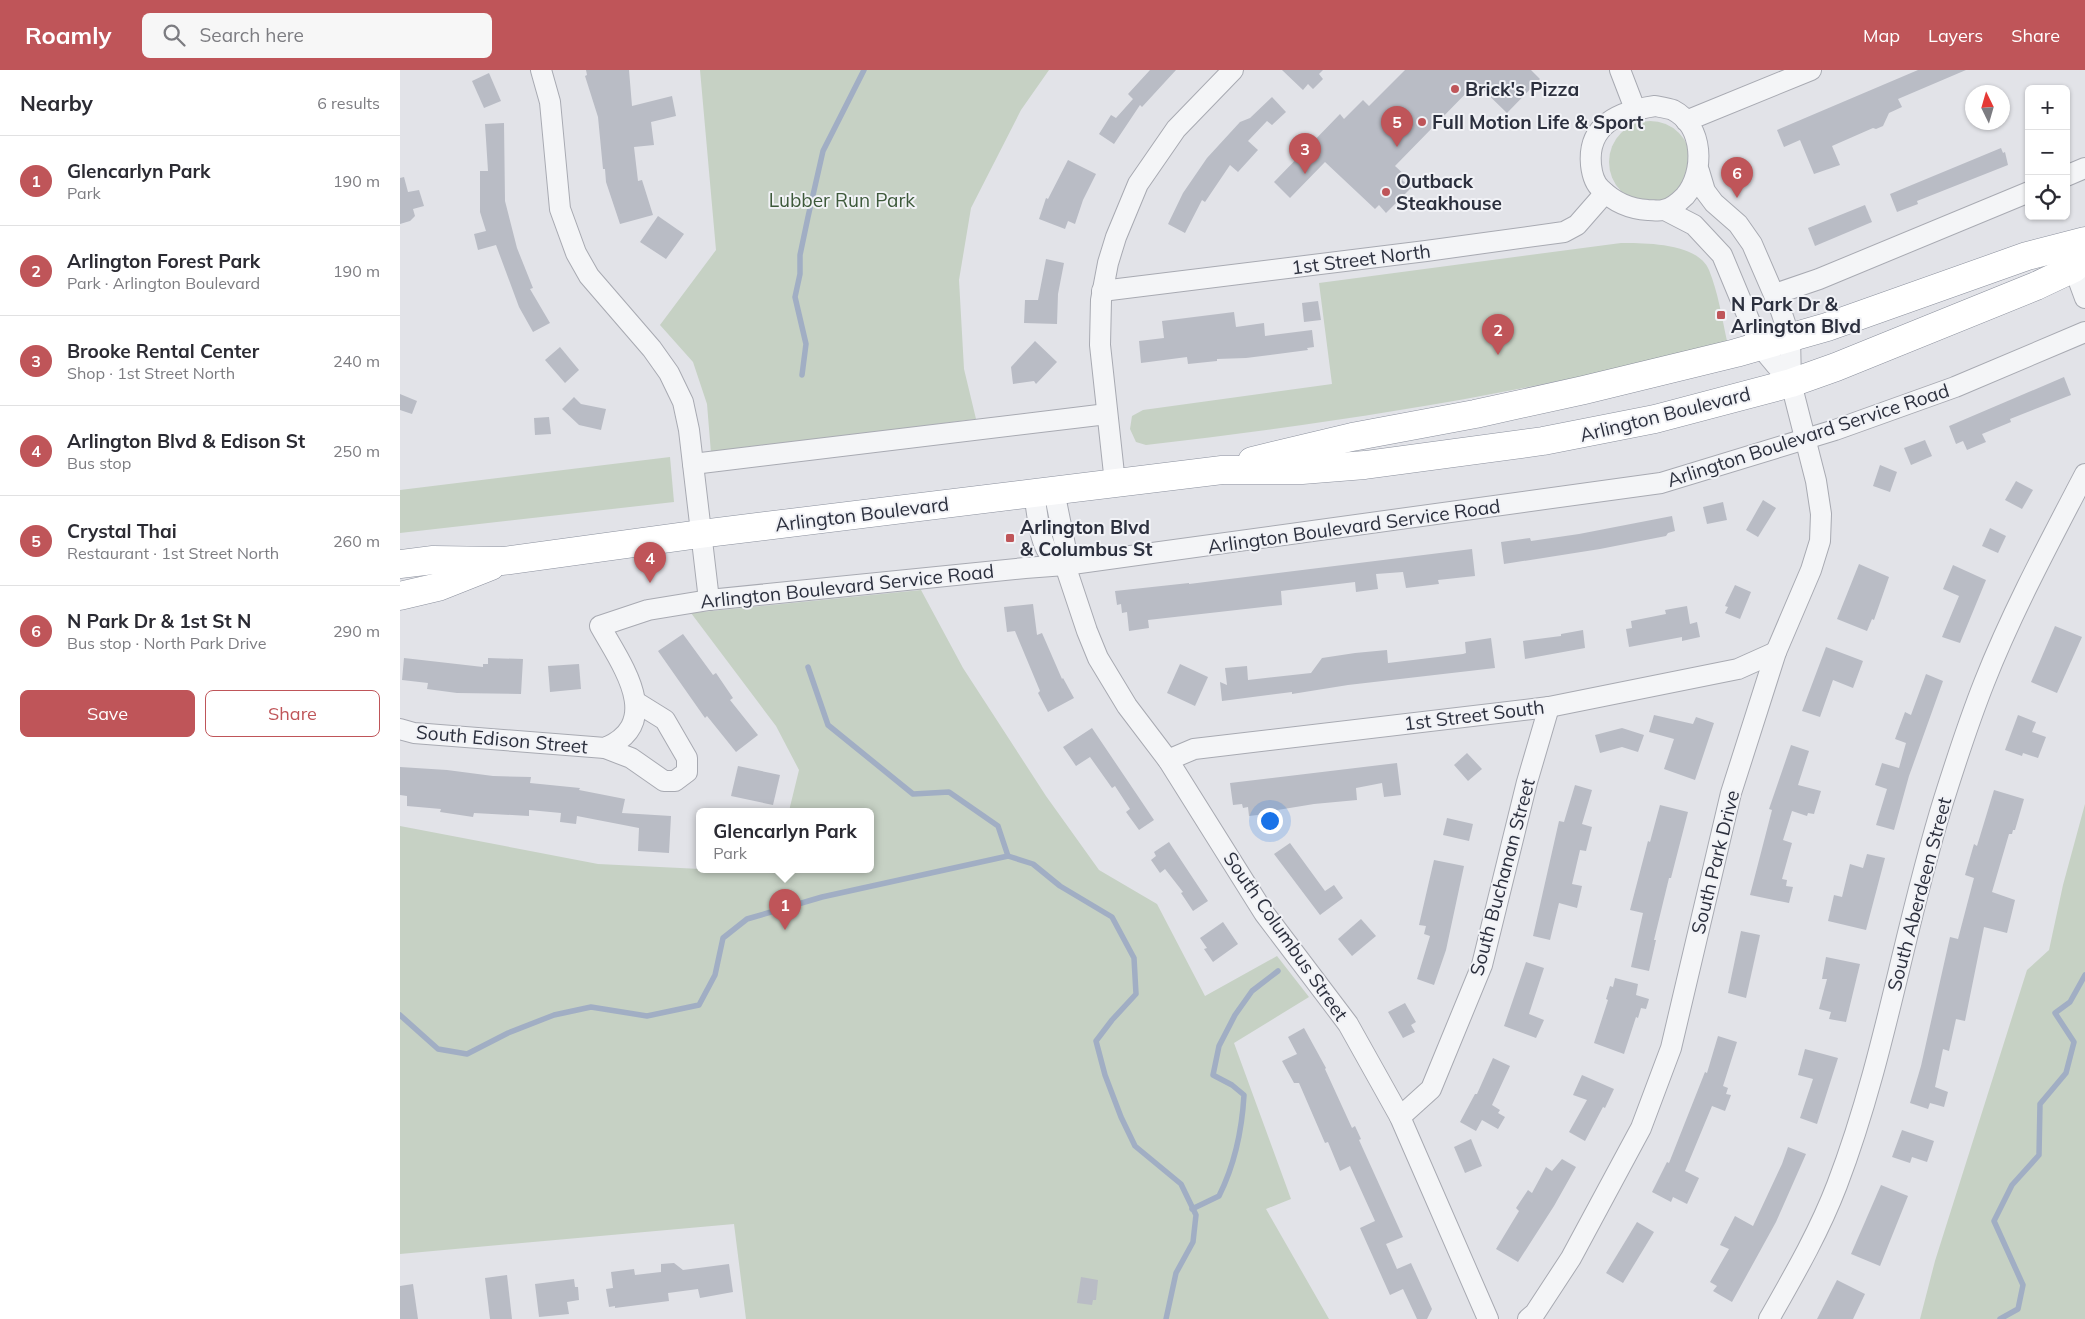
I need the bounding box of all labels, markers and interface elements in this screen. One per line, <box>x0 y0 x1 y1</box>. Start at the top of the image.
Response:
search box <box>142 13 492 58</box>
text: Roamly <box>25 20 112 50</box>
icon: search <box>160 21 188 49</box>
text: Search here <box>200 23 304 47</box>
text: Map <box>1863 24 1900 47</box>
text: Layers <box>1928 24 1983 47</box>
text: Share <box>2011 24 2060 47</box>
place label: Brick's Pizza <box>1465 77 1579 101</box>
marker: Brick's Pizza <box>1449 83 1461 95</box>
north arrow <box>1965 85 2010 130</box>
map controls <box>2025 85 2070 220</box>
button: + <box>2025 85 2070 130</box>
text: Nearby <box>20 90 93 116</box>
text: 6 results <box>317 93 380 113</box>
pin: 5 <box>1381 106 1413 147</box>
place label: Full Motion Life & Sport <box>1432 110 1644 134</box>
marker: Full Motion Life & Sport <box>1416 116 1428 128</box>
button: − <box>2025 130 2070 175</box>
pin: 3 <box>1289 133 1321 174</box>
pin: 6 <box>1721 157 1753 198</box>
text: Glencarlyn Park <box>67 159 211 183</box>
place label: Outback Steakhouse <box>1396 169 1502 215</box>
text: 1 <box>31 171 41 191</box>
text: 190 m <box>333 171 380 191</box>
button: locate <box>2025 175 2070 220</box>
text: Park <box>67 183 101 203</box>
marker: Outback Steakhouse <box>1380 186 1392 198</box>
park label: Lubber Run Park <box>769 188 915 212</box>
street label: 1st Street North <box>1290 239 1432 279</box>
text: Arlington Forest Park <box>67 249 260 273</box>
text: 2 <box>31 261 41 281</box>
text: 190 m <box>333 261 380 281</box>
text: Park · Arlington Boulevard <box>67 273 260 293</box>
place label: N Park Dr & Arlington Blvd <box>1731 292 1861 338</box>
marker: N Park Dr & Arlington Blvd <box>1715 309 1727 321</box>
pin: 2 <box>1482 314 1514 355</box>
text: Brooke Rental Center <box>67 339 259 363</box>
text: 3 <box>31 351 41 371</box>
text: 240 m <box>333 351 380 371</box>
text: Shop · 1st Street North <box>67 363 235 383</box>
street label: Arlington Boulevard Service Road <box>1664 378 1952 492</box>
street label: Arlington Boulevard <box>1577 381 1753 447</box>
text: Arlington Blvd & Edison St <box>67 429 305 453</box>
text: 4 <box>31 441 41 461</box>
text: 250 m <box>333 441 380 461</box>
text: Bus stop <box>67 453 131 473</box>
street label: Arlington Boulevard <box>774 491 950 537</box>
street label: Arlington Boulevard Service Road <box>1206 494 1502 558</box>
place label: Arlington Blvd & Columbus St <box>1020 515 1152 561</box>
text: Crystal Thai <box>67 519 177 543</box>
text: 5 <box>31 531 41 551</box>
text: 260 m <box>333 531 380 551</box>
marker: Arlington Blvd & Columbus St <box>1004 532 1016 544</box>
pin: 4 <box>634 542 666 583</box>
text: Restaurant · 1st Street North <box>67 543 279 563</box>
street label: Arlington Boulevard Service Road <box>699 559 995 613</box>
text: N Park Dr & 1st St N <box>67 609 251 633</box>
text: 6 <box>31 621 41 641</box>
text: 290 m <box>333 621 380 641</box>
text: Bus stop · North Park Drive <box>67 633 266 653</box>
button: Save <box>20 690 195 737</box>
button: Share <box>205 690 380 737</box>
street label: 1st Street South <box>1402 694 1546 736</box>
street label: South Edison Street <box>415 720 589 758</box>
street label: South Buchanan Street <box>1464 775 1540 978</box>
street label: South Park Drive <box>1686 788 1744 936</box>
street label: South Aberdeen Street <box>1882 794 1957 993</box>
popup <box>696 808 874 873</box>
your location <box>1257 808 1283 834</box>
text: Glencarlyn Park <box>713 819 857 843</box>
text: Park <box>713 843 747 863</box>
street label: South Columbus Street <box>1219 847 1354 1026</box>
pin: 1 <box>769 889 801 930</box>

